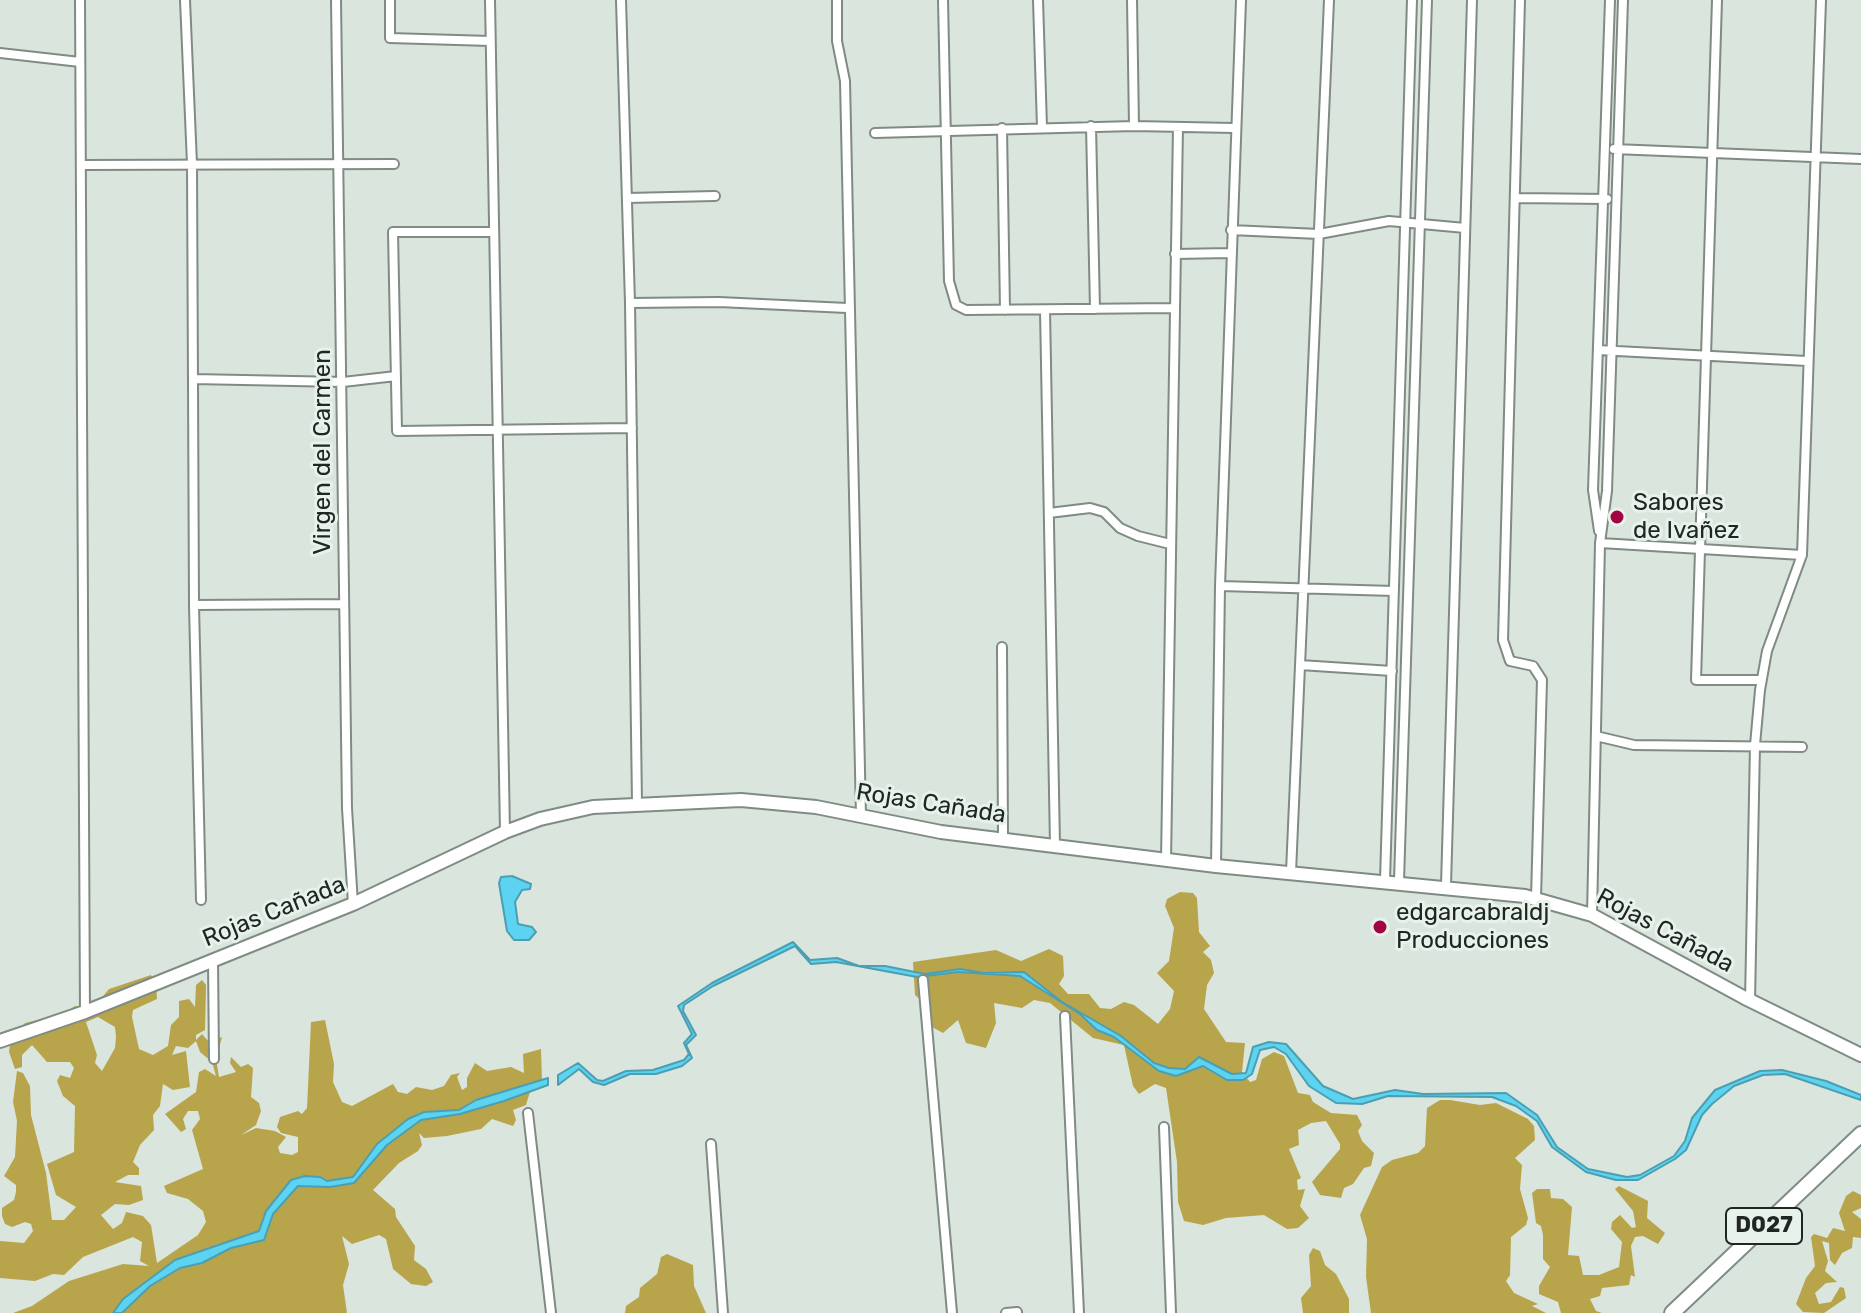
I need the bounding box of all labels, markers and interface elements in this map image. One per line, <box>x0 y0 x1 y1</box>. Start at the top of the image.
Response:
street label: Virgen del Carmen <box>309 349 337 555</box>
place label: Sabores de Ivañez <box>1633 489 1739 545</box>
marker: Sabores de Ivañez <box>1608 508 1626 526</box>
street label: Rojas Cañada <box>854 778 1008 830</box>
street label: Rojas Cañada <box>198 870 350 954</box>
street label: Rojas Cañada <box>1591 883 1739 979</box>
place label: edgarcabraldj Producciones <box>1396 899 1549 955</box>
marker: edgarcabraldj Producciones <box>1371 918 1389 936</box>
road number: D027 <box>1726 1208 1802 1244</box>

